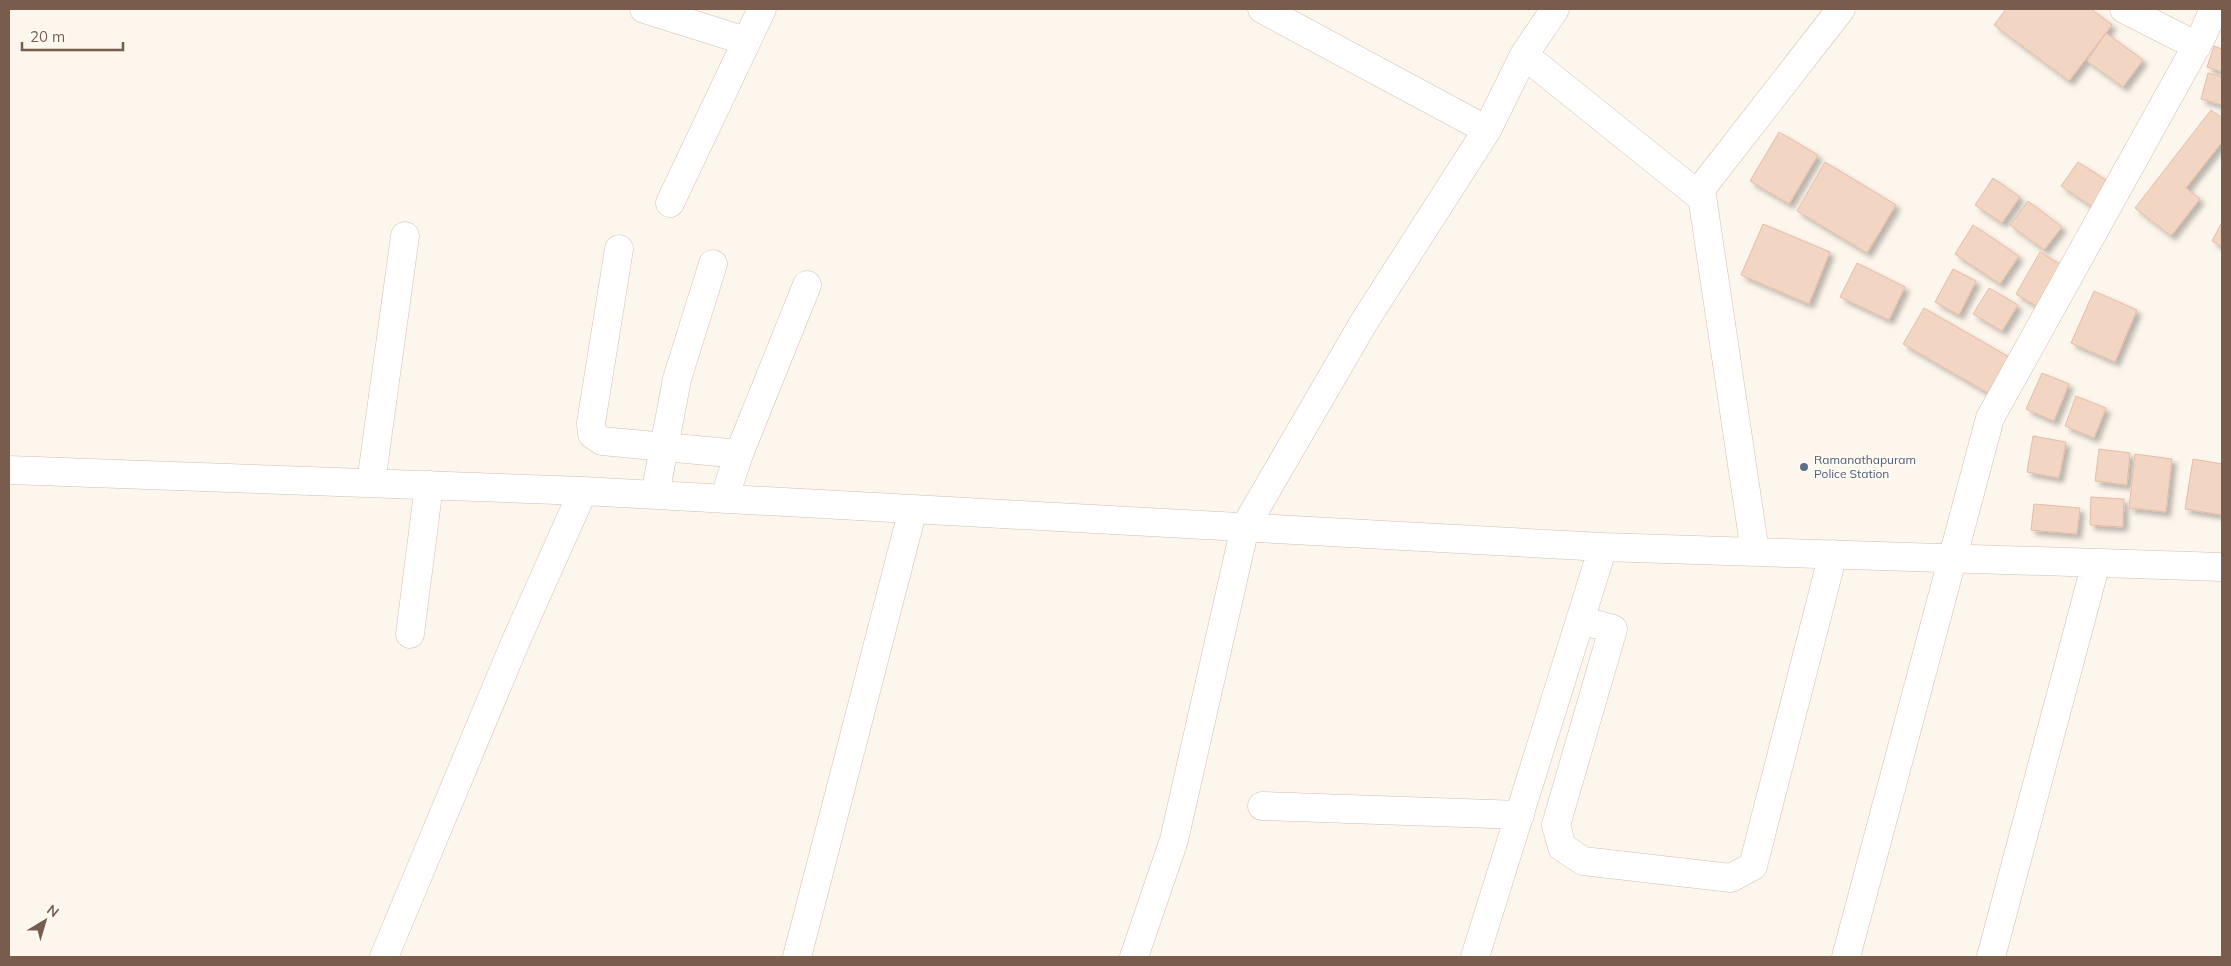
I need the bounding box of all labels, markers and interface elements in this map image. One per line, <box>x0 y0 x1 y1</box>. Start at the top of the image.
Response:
scale bar <box>22 20 124 52</box>
text: 20 m <box>30 27 65 46</box>
place label: Ramanathapuram Police Station <box>1814 452 1916 481</box>
marker: Ramanathapuram Police Station <box>1798 461 1810 473</box>
north arrow <box>20 896 70 946</box>
text: N <box>43 900 63 921</box>

